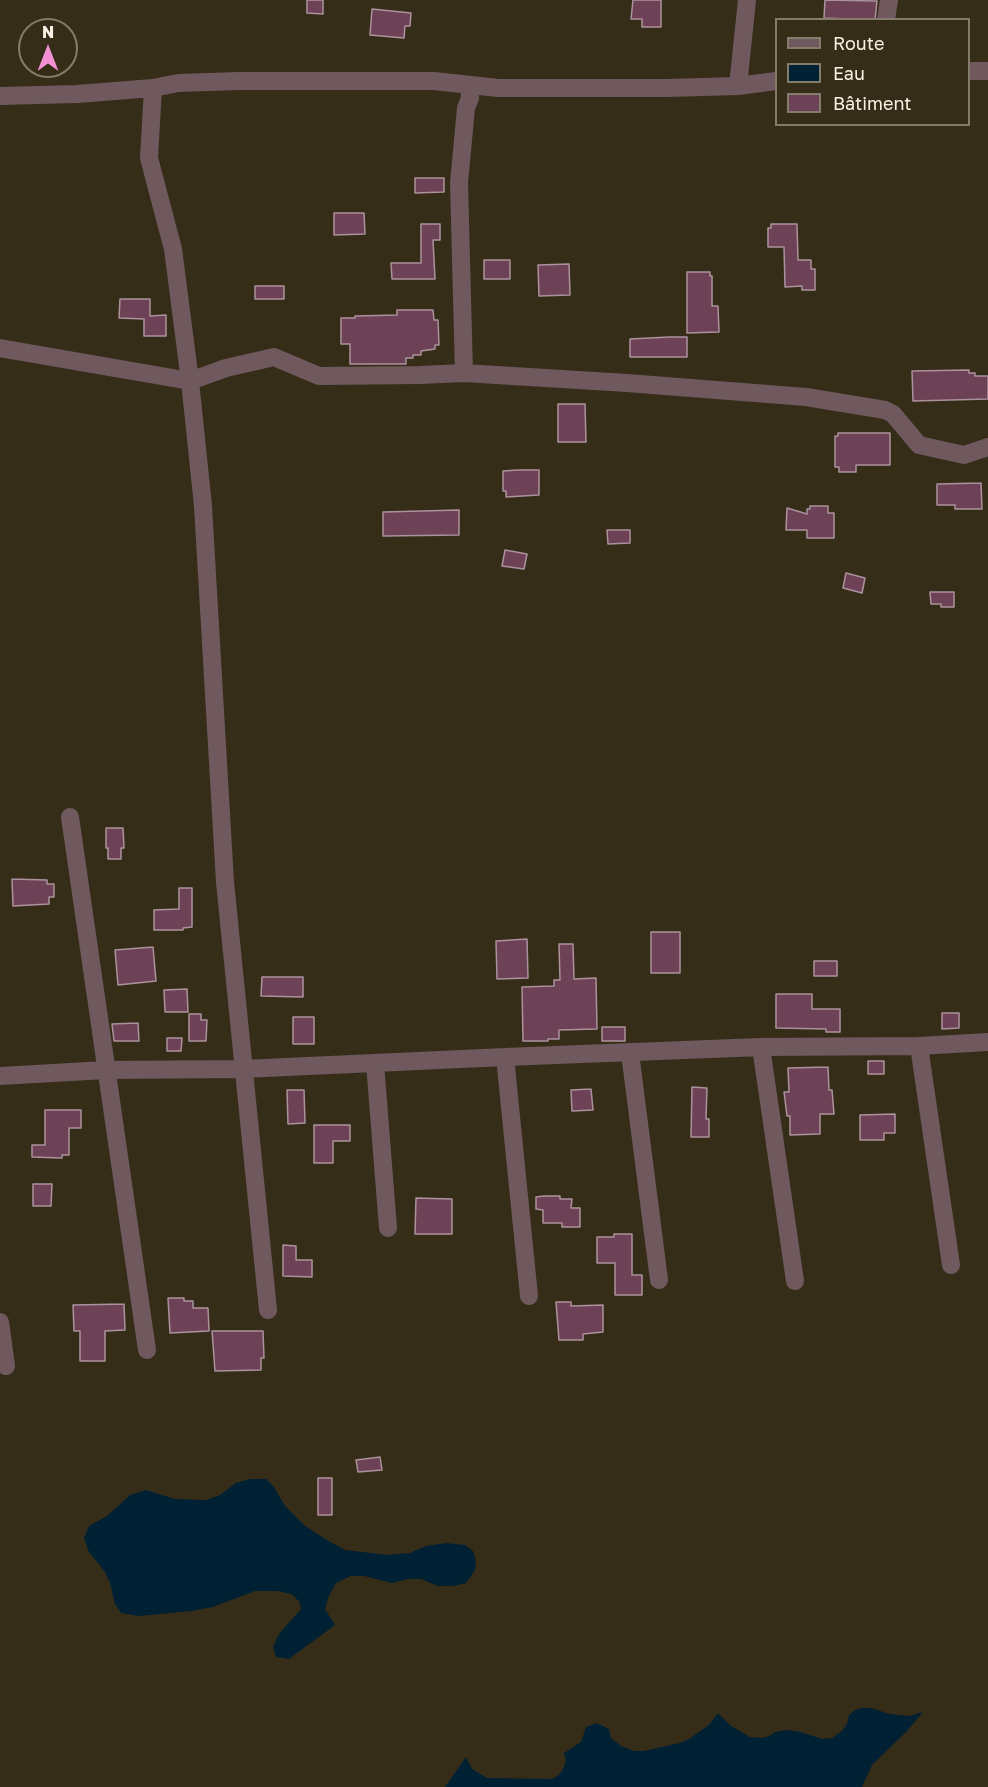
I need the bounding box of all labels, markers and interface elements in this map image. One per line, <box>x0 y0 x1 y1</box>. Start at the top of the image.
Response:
north arrow <box>18 18 78 78</box>
legend <box>775 18 970 126</box>
text: N <box>42 22 54 42</box>
text: Route <box>833 32 884 54</box>
text: Eau <box>833 62 865 84</box>
text: Bâtiment <box>833 92 912 114</box>

